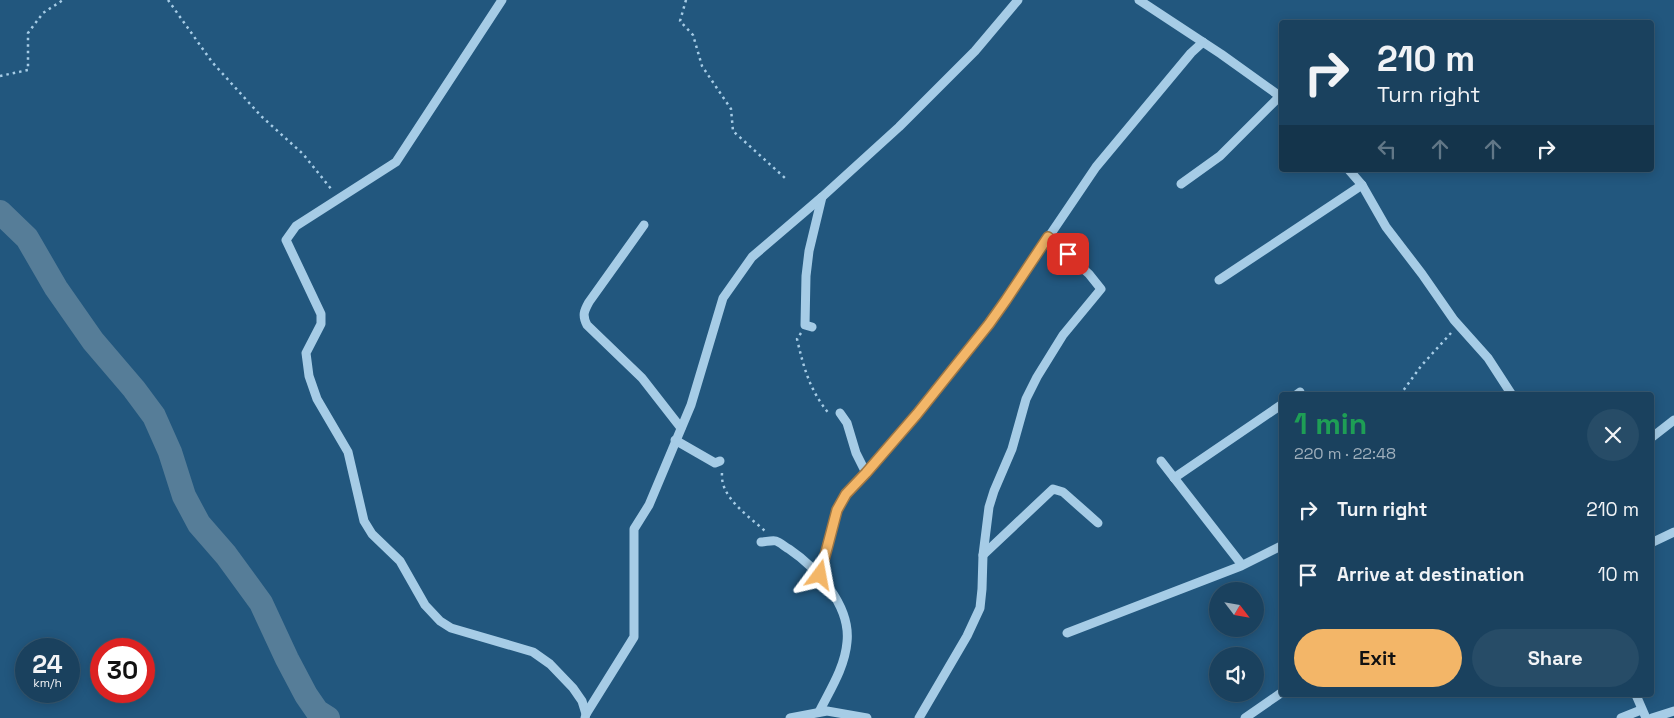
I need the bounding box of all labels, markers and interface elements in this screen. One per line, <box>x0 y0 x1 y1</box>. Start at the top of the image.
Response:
text: 210 m <box>1377 37 1475 81</box>
icon: right <box>1294 40 1359 105</box>
text: Turn right <box>1377 80 1480 108</box>
icon: left <box>1373 135 1401 163</box>
icon: ahead <box>1426 135 1454 163</box>
icon: ahead <box>1479 135 1507 163</box>
icon: right <box>1532 135 1560 163</box>
pin <box>1047 233 1089 275</box>
icon: arrive <box>1054 240 1082 268</box>
text: 1 min <box>1294 404 1367 443</box>
button: close <box>1587 409 1639 461</box>
text: 220 m · 22:48 <box>1294 443 1396 464</box>
icon: right <box>1294 496 1322 524</box>
text: Turn right <box>1337 497 1427 522</box>
text: 210 m <box>1586 497 1639 522</box>
position arrow <box>793 548 845 600</box>
icon: arrive <box>1294 561 1322 589</box>
text: Arrive at destination <box>1337 562 1525 587</box>
text: 10 m <box>1598 562 1639 587</box>
north arrow <box>1209 582 1264 638</box>
map controls <box>1209 582 1264 702</box>
button: Exit <box>1294 629 1462 687</box>
button: Share <box>1472 629 1639 687</box>
speed limit sign: 30 <box>90 638 155 703</box>
button: sound <box>1209 647 1264 702</box>
text: 24 <box>32 648 63 680</box>
text: km/h <box>33 675 62 691</box>

